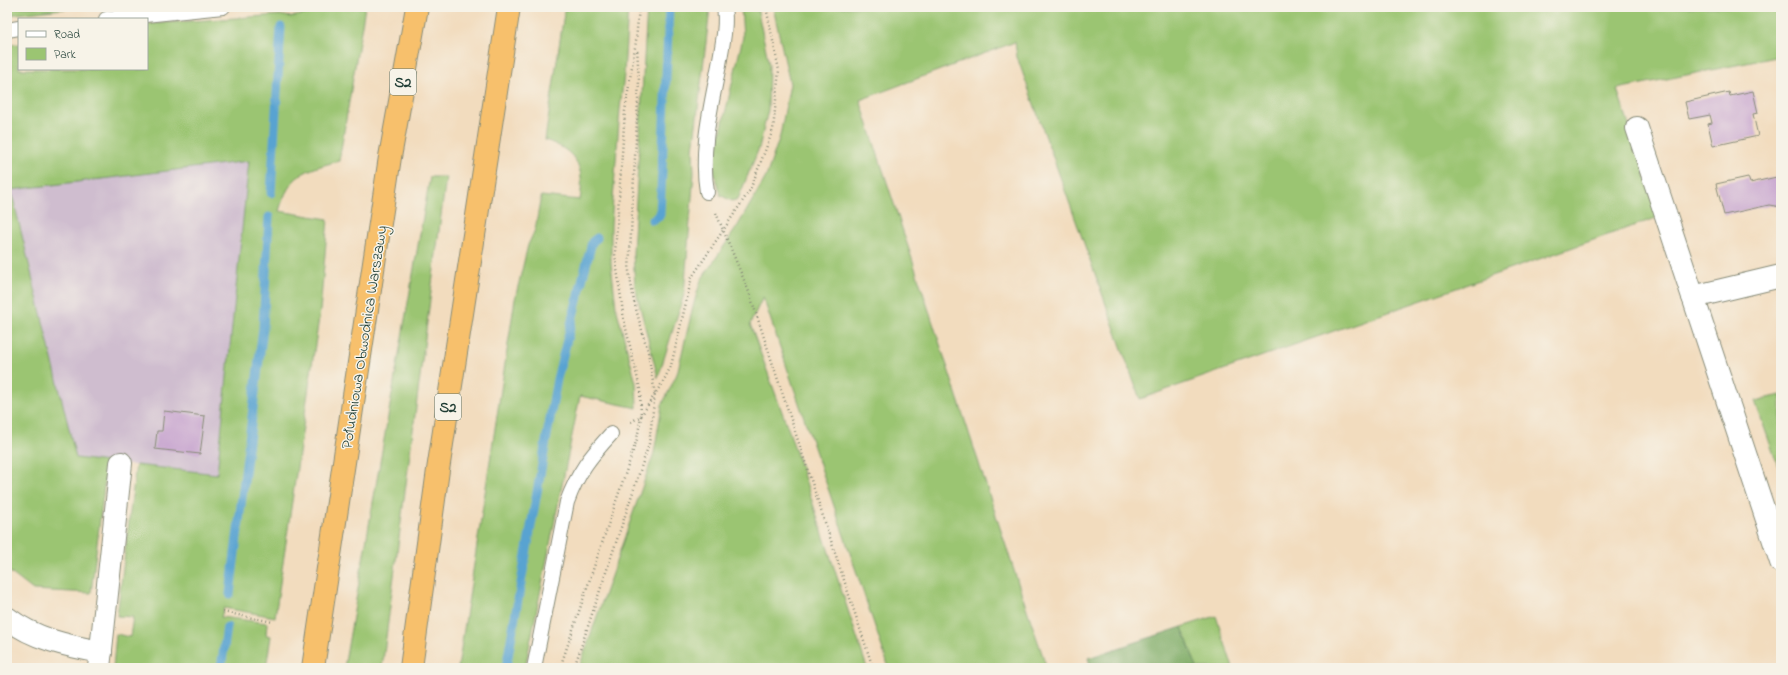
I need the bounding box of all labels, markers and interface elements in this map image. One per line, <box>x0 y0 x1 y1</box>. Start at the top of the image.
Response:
legend <box>18 18 148 70</box>
text: Road <box>54 26 80 44</box>
text: Park <box>54 46 76 64</box>
road number: S2 <box>390 69 416 95</box>
street label: Południowa Obwodnica Warszawy <box>335 224 395 451</box>
road number: S2 <box>435 394 461 420</box>

